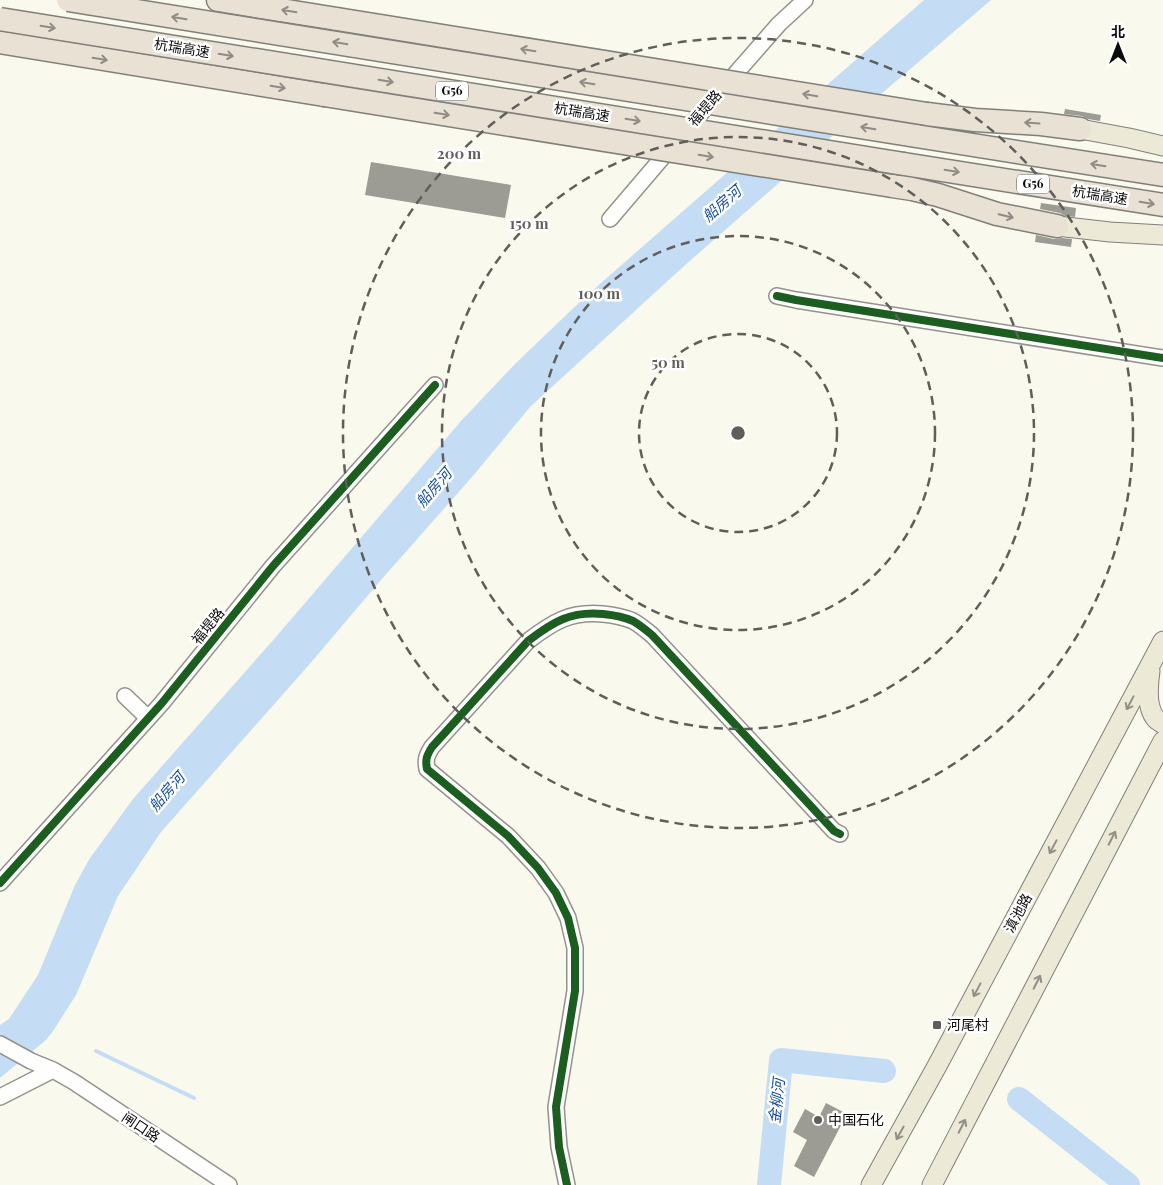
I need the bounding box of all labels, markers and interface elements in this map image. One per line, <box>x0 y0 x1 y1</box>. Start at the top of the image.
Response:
one-way arrow <box>281 6 297 16</box>
one-way arrow <box>172 12 188 22</box>
north arrow <box>1093 20 1143 70</box>
one-way arrow <box>40 22 56 32</box>
text: 北 <box>1111 22 1125 41</box>
street label: 杭瑞高速 <box>153 34 211 61</box>
one-way arrow <box>332 38 348 48</box>
one-way arrow <box>521 44 537 54</box>
one-way arrow <box>218 50 234 60</box>
one-way arrow <box>91 54 107 64</box>
one-way arrow <box>378 76 394 86</box>
one-way arrow <box>579 78 595 88</box>
road number: G56 <box>436 82 468 100</box>
one-way arrow <box>269 83 285 93</box>
street label: 福堤路 <box>684 86 726 130</box>
one-way arrow <box>802 90 818 100</box>
street label: 杭瑞高速 <box>553 98 611 125</box>
one-way arrow <box>433 109 449 119</box>
one-way arrow <box>625 116 641 126</box>
one-way arrow <box>1024 118 1040 128</box>
one-way arrow <box>860 123 876 133</box>
text: 200 m <box>437 143 482 163</box>
one-way arrow <box>697 151 713 161</box>
one-way arrow <box>1090 160 1106 170</box>
one-way arrow <box>943 167 959 177</box>
road number: G56 <box>1017 174 1049 193</box>
water label: 船房河 <box>698 179 747 226</box>
street label: 杭瑞高速 <box>1071 181 1129 208</box>
one-way arrow <box>1138 198 1154 208</box>
one-way arrow <box>998 212 1014 222</box>
text: 150 m <box>509 213 549 233</box>
text: 100 m <box>578 283 621 303</box>
text: 50 m <box>651 352 685 372</box>
centre of rings <box>729 424 747 442</box>
water label: 船房河 <box>411 462 458 511</box>
street label: 福堤路 <box>187 603 228 648</box>
one-way arrow <box>1125 695 1134 710</box>
water label: 船房河 <box>144 766 191 815</box>
one-way arrow <box>1108 831 1117 846</box>
one-way arrow <box>1048 839 1058 854</box>
street label: 滇池路 <box>999 890 1036 936</box>
one-way arrow <box>1033 975 1042 990</box>
one-way arrow <box>972 982 981 997</box>
place label: 河尾村 <box>947 1015 989 1034</box>
marker: 河尾村 <box>931 1019 943 1031</box>
water label: 金柳河 <box>764 1074 789 1124</box>
street label: 闸口路 <box>119 1107 164 1146</box>
place label: 中国石化 <box>828 1110 884 1129</box>
marker: 中国石化 <box>812 1114 824 1126</box>
one-way arrow <box>958 1119 967 1134</box>
one-way arrow <box>894 1125 904 1140</box>

